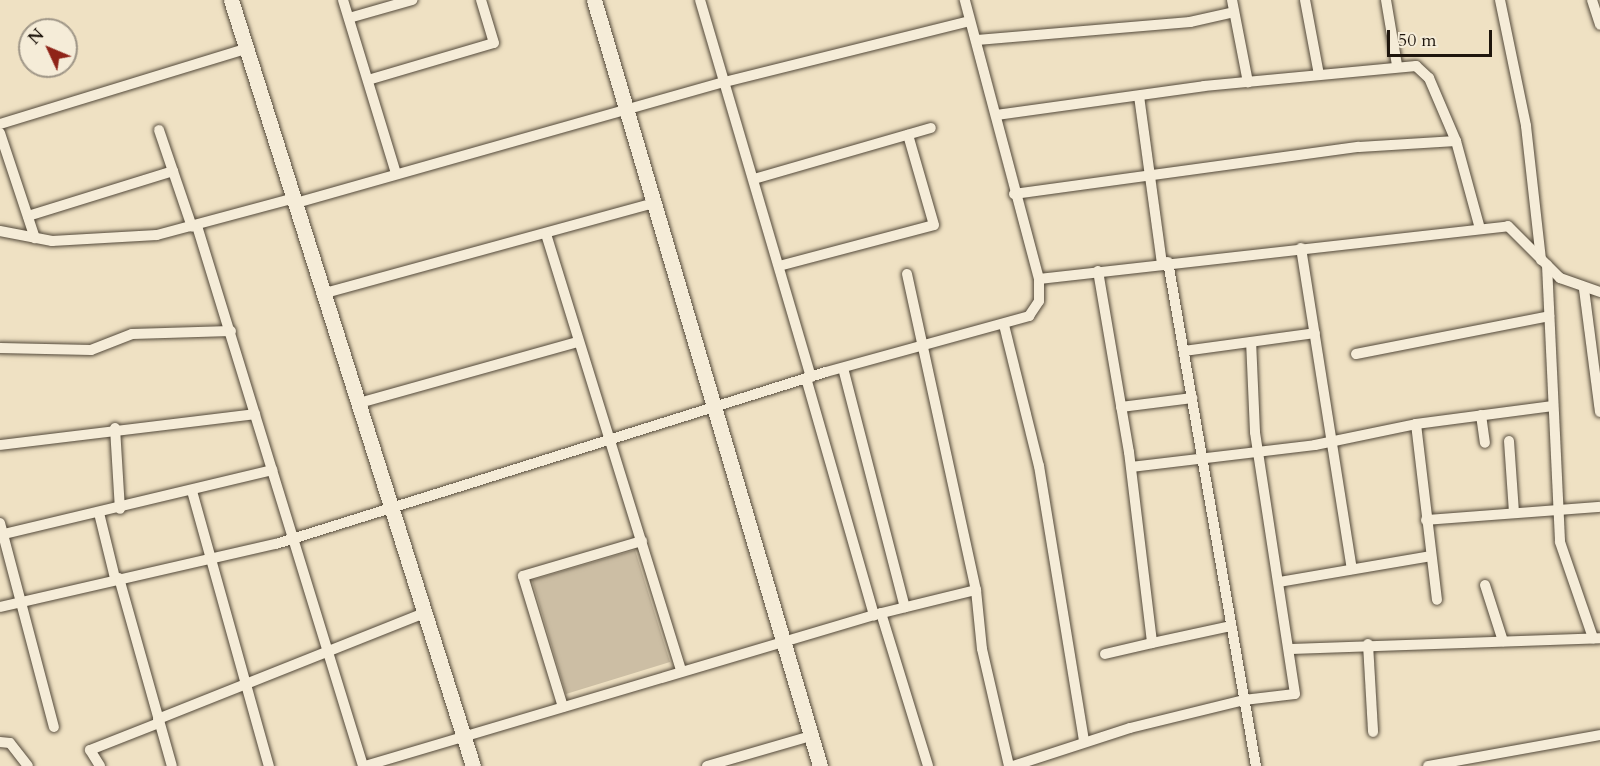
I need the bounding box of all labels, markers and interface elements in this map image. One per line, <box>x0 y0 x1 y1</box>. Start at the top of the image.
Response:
north arrow <box>18 18 78 78</box>
scale bar <box>1390 18 1495 56</box>
text: N <box>24 24 49 50</box>
text: 50 m <box>1398 28 1437 53</box>

